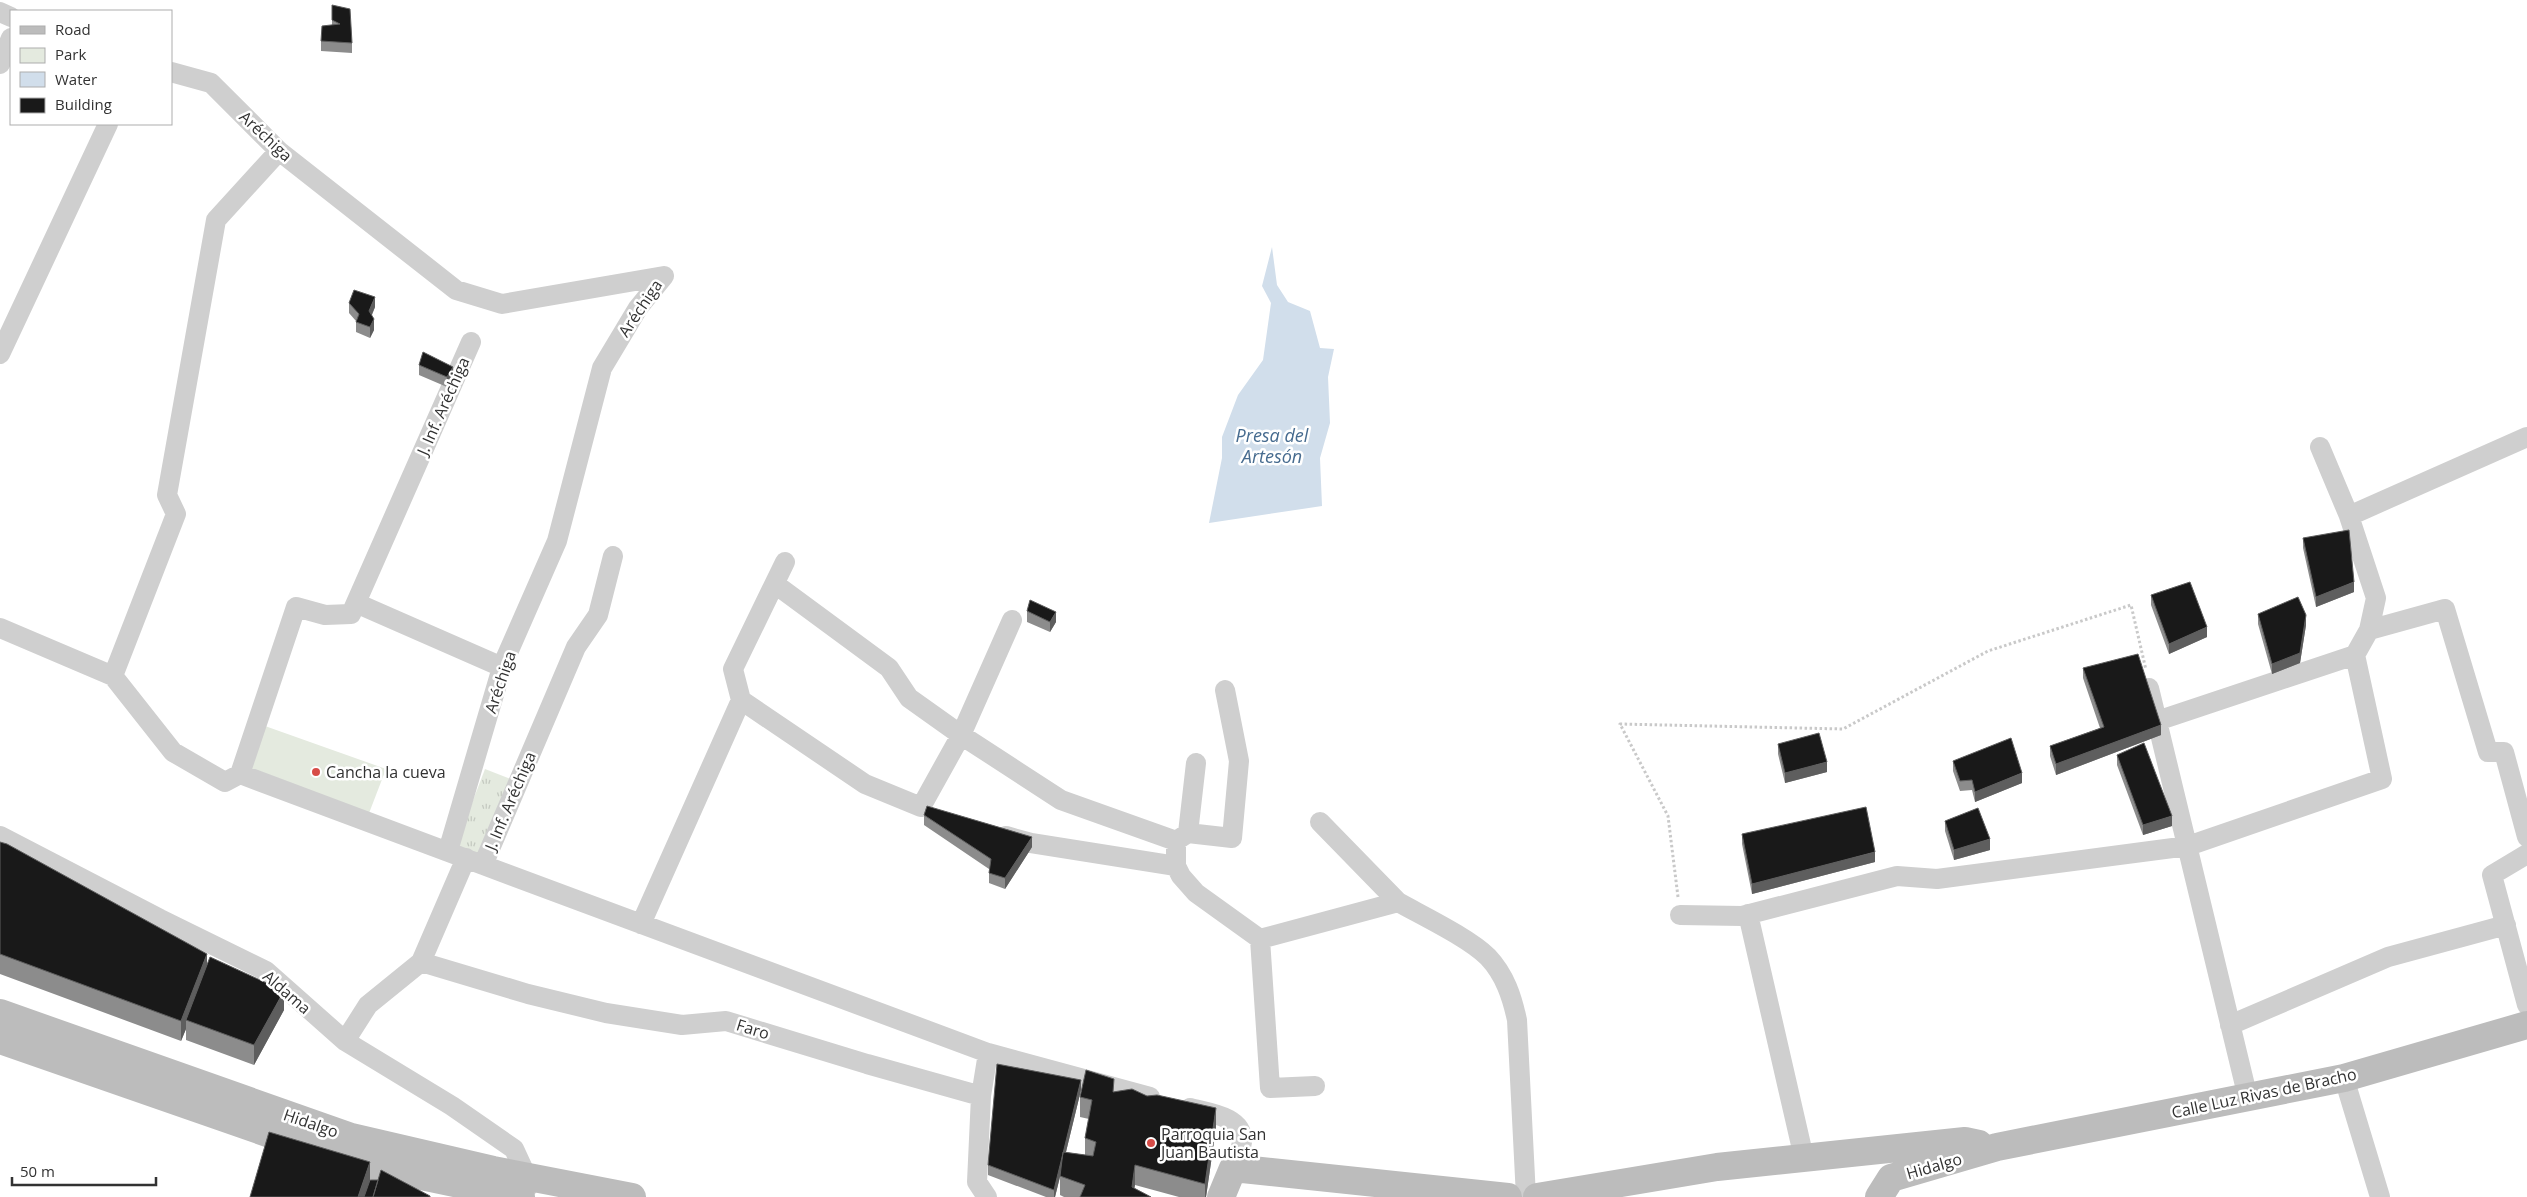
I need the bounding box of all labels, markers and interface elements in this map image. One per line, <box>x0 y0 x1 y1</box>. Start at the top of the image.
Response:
legend <box>10 10 172 125</box>
text: Road <box>55 19 91 39</box>
text: Park <box>55 44 86 64</box>
text: Water <box>55 69 97 89</box>
text: Building <box>55 94 112 114</box>
street label: Aréchiga <box>235 106 297 166</box>
street label: Aréchiga <box>613 275 667 341</box>
street label: J. Inf. Aréchiga <box>411 353 474 460</box>
water label: Presa del Artesón <box>1236 423 1309 468</box>
street label: Aréchiga <box>479 648 521 716</box>
street label: J. Inf. Aréchiga <box>478 748 541 856</box>
place label: Cancha la cueva <box>326 761 446 783</box>
marker: Cancha la cueva <box>310 766 322 778</box>
street label: Aldama <box>258 965 316 1019</box>
street label: Faro <box>734 1014 772 1044</box>
street label: Calle Luz Rivas de Bracho <box>2170 1063 2358 1123</box>
street label: Hidalgo <box>281 1103 341 1143</box>
place label: Parroquia San Juan Bautista <box>1159 1123 1266 1163</box>
marker: Parroquia San Juan Bautista <box>1145 1137 1157 1149</box>
street label: Hidalgo <box>1904 1148 1964 1184</box>
scale bar <box>12 1154 156 1186</box>
text: 50 m <box>20 1161 55 1181</box>

